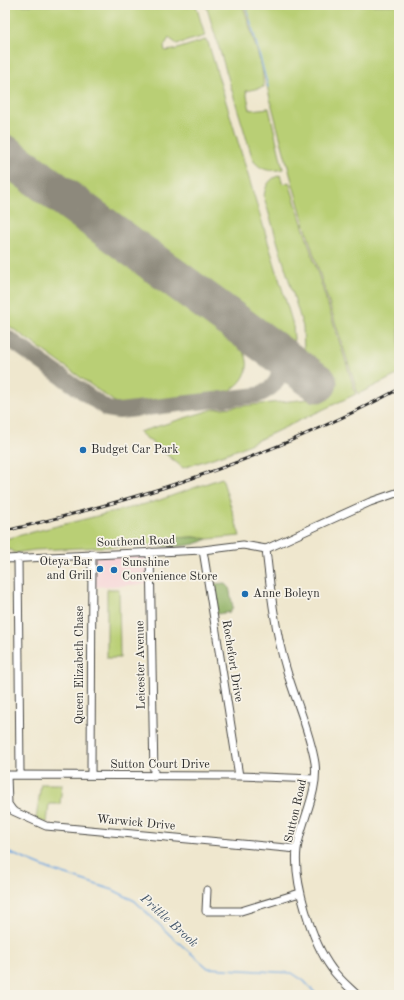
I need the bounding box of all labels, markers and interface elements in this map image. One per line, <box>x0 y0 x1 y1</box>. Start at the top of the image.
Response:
place label: Budget Car Park <box>91 444 178 456</box>
marker: Budget Car Park <box>78 445 88 455</box>
street label: Southend Road <box>96 535 176 549</box>
place label: Oteya Bar and Grill <box>39 556 92 582</box>
place label: Sunshine Convenience Store <box>122 557 218 583</box>
marker: Oteya Bar and Grill <box>95 564 105 574</box>
marker: Sunshine Convenience Store <box>109 565 119 575</box>
place label: Anne Boleyn <box>253 588 320 600</box>
marker: Anne Boleyn <box>240 589 250 599</box>
street label: Queen Elizabeth Chase <box>74 605 86 724</box>
street label: Rochefort Drive <box>220 619 244 703</box>
street label: Leicester Avenue <box>134 620 148 710</box>
street label: Sutton Court Drive <box>110 759 210 771</box>
street label: Sutton Road <box>283 778 309 844</box>
street label: Warwick Drive <box>96 814 176 832</box>
water label: Prittle Brook <box>137 891 200 950</box>

